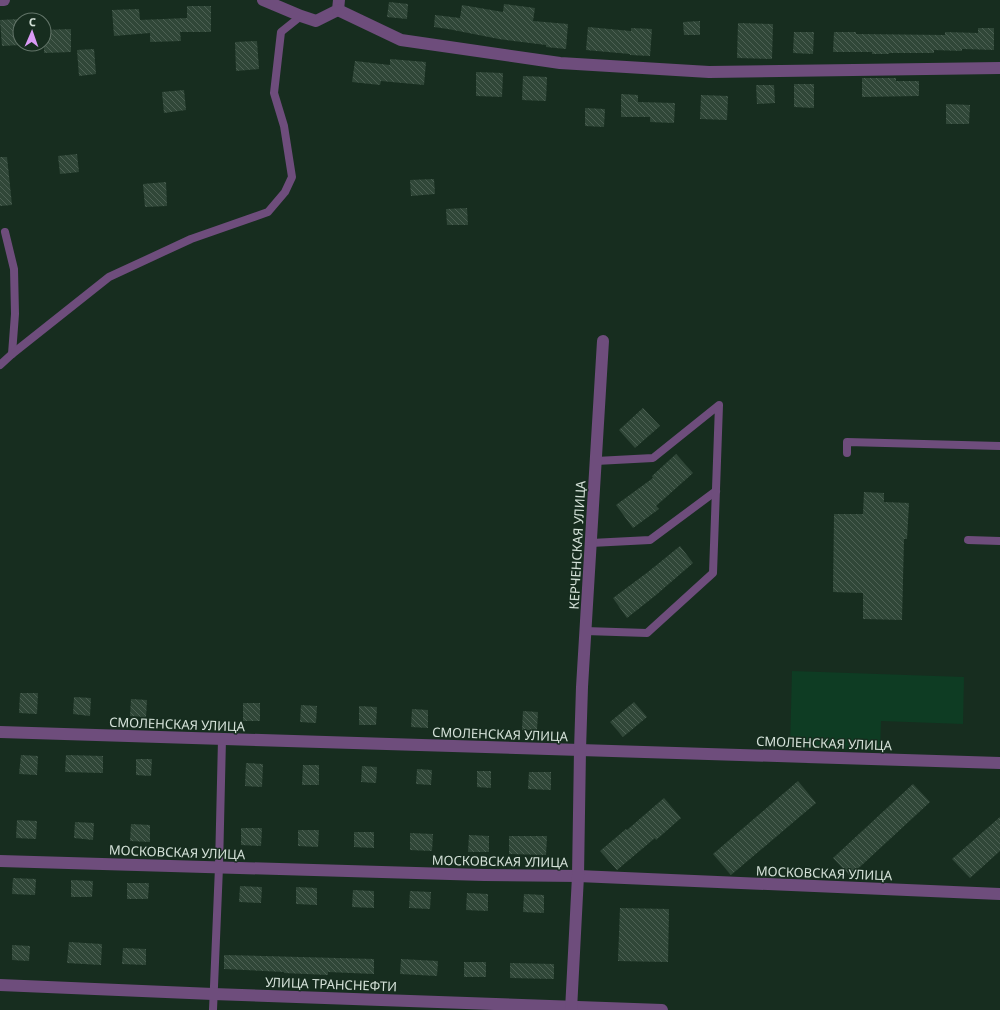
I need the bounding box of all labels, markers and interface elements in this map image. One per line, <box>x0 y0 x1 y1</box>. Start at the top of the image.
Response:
north arrow <box>12 12 52 52</box>
text: С <box>29 14 36 29</box>
street label: КЕРЧЕНСКАЯ УЛИЦА <box>565 479 589 610</box>
street label: СМОЛЕНСКАЯ УЛИЦА <box>109 713 246 735</box>
street label: СМОЛЕНСКАЯ УЛИЦА <box>432 723 569 745</box>
street label: СМОЛЕНСКАЯ УЛИЦА <box>756 732 893 754</box>
street label: МОСКОВСКАЯ УЛИЦА <box>109 841 246 863</box>
street label: МОСКОВСКАЯ УЛИЦА <box>432 851 569 871</box>
street label: МОСКОВСКАЯ УЛИЦА <box>756 862 893 884</box>
street label: УЛИЦА ТРАНСНЕФТИ <box>265 973 397 995</box>

